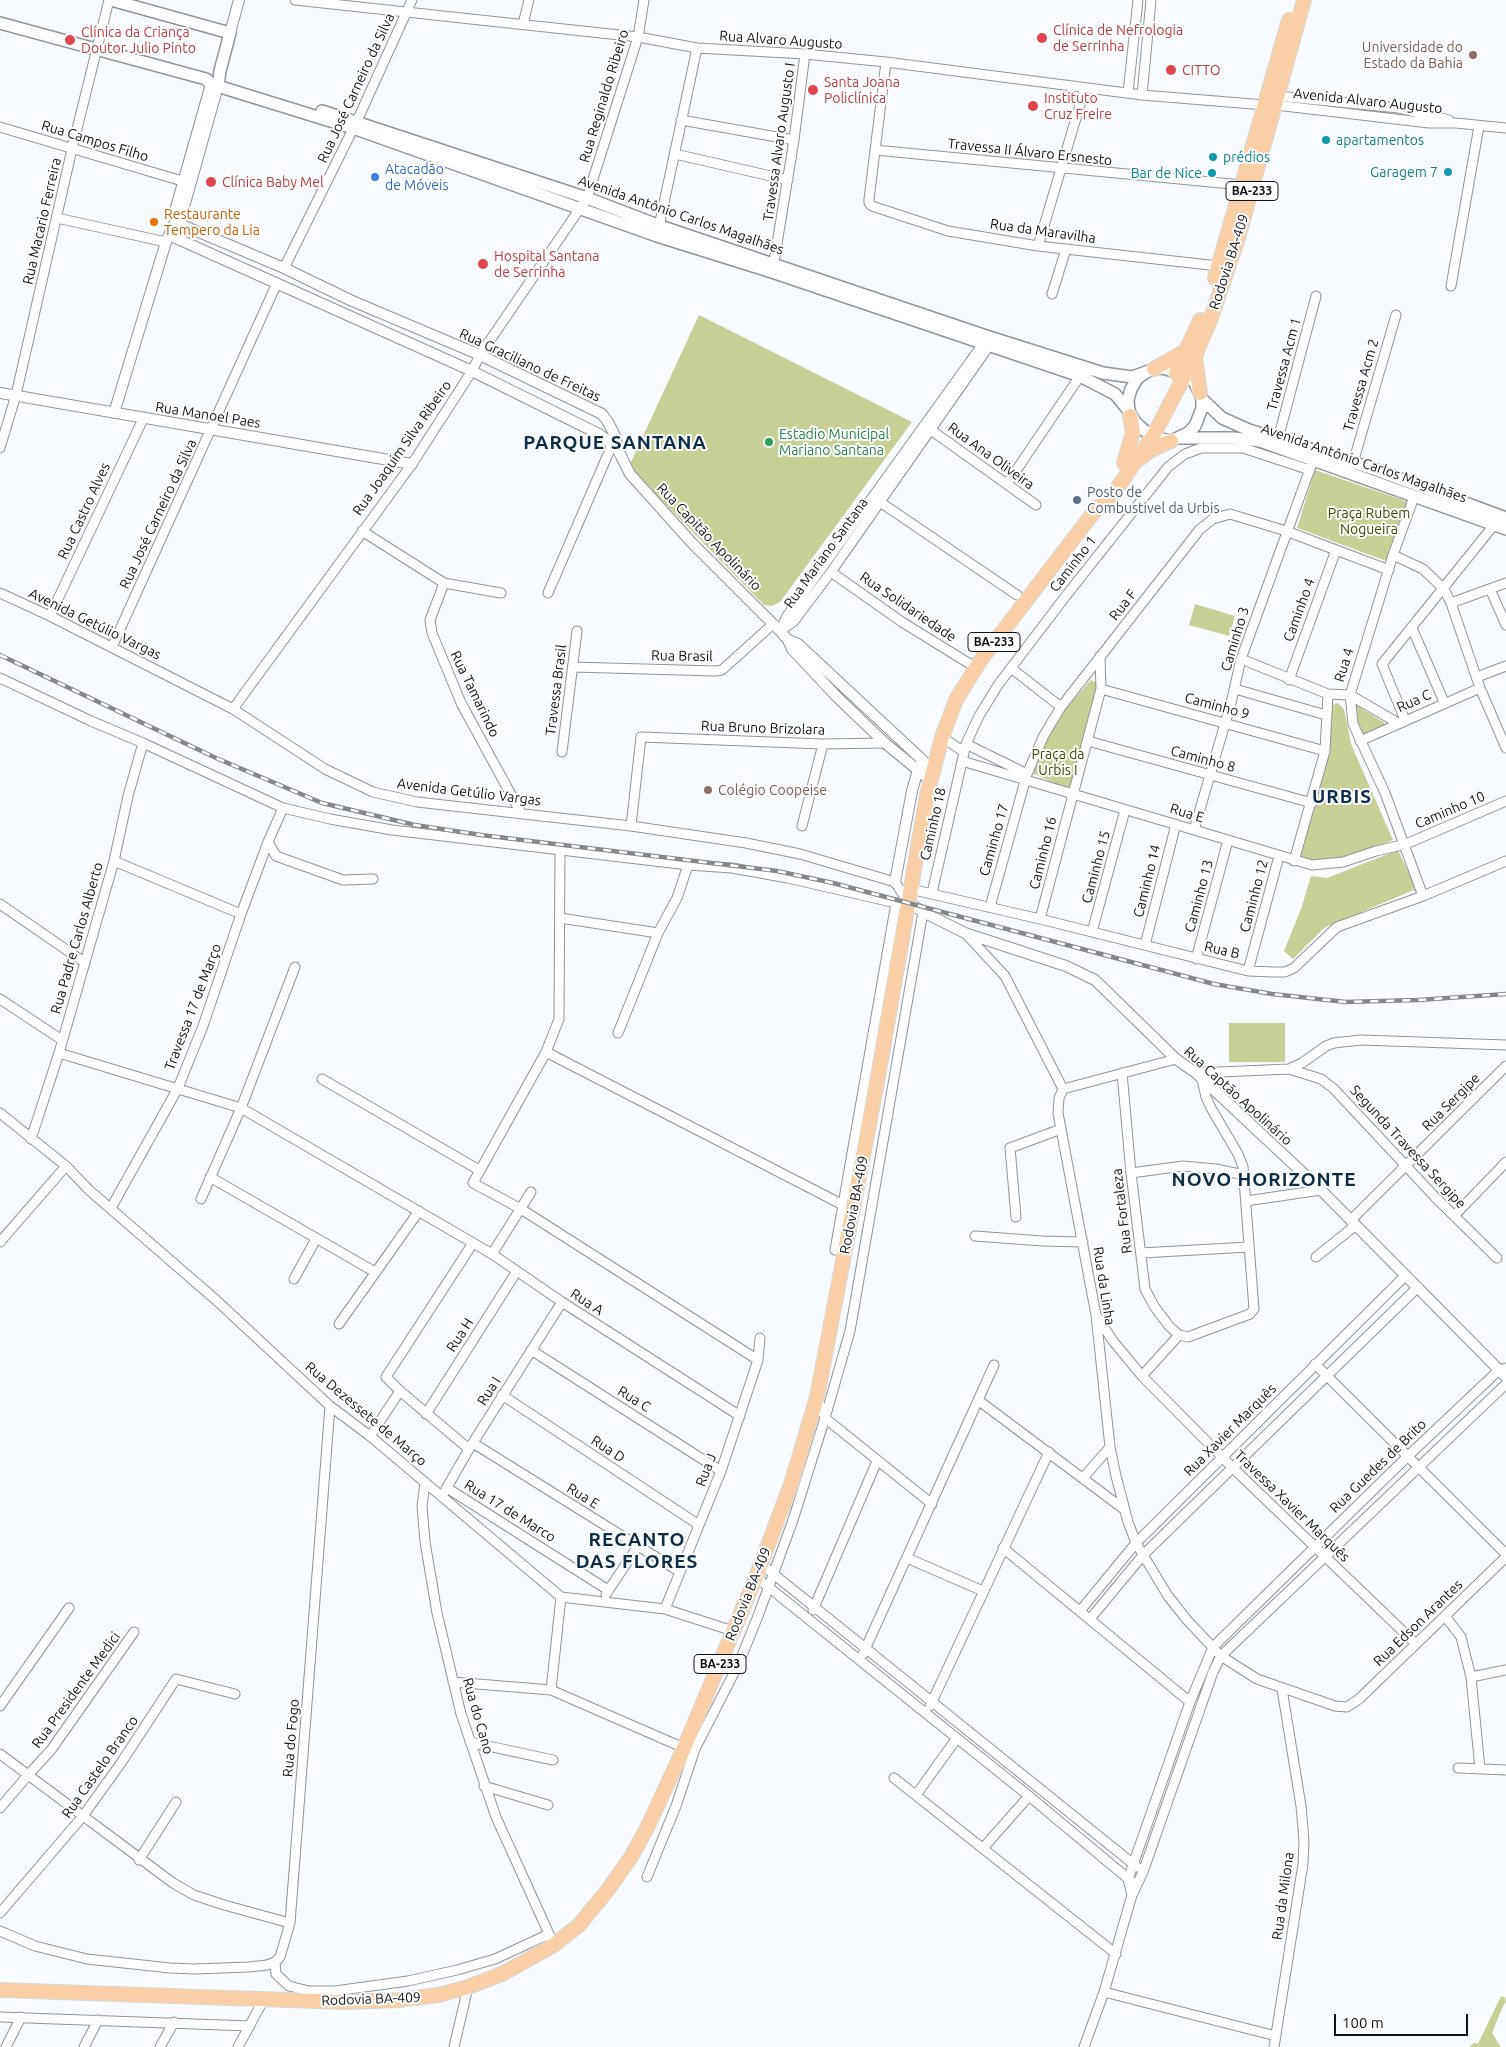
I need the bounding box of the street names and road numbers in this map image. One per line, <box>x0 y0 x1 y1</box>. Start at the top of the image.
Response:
street label: Rua José Carneiro da Silva <box>314 11 398 165</box>
street label: Rua Reginaldo Ribeiro <box>576 27 632 165</box>
street label: Rua Alvaro Augusto <box>719 27 843 53</box>
street label: Travessa Alvaro Augusto I <box>760 62 798 222</box>
street label: Avenida Alvaro Augusto <box>1293 85 1443 117</box>
street label: Rua Campos Filho <box>39 117 151 165</box>
street label: Travessa II Álvaro Ersnesto <box>947 135 1113 169</box>
street label: Rua Macario Ferreira <box>19 156 65 286</box>
street label: Avenida Antônio Carlos Magalhães <box>576 172 786 258</box>
road number: BA-233 <box>1226 182 1278 200</box>
street label: Rodovia BA-409 <box>1206 212 1252 312</box>
street label: Rua da Maravilha <box>989 215 1097 247</box>
street label: Travessa Acm 1 <box>1264 316 1304 412</box>
street label: Rua Graciliano de Freitas <box>457 325 603 405</box>
street label: Travessa Acm 2 <box>1340 337 1382 433</box>
street label: Rua Joaquim Silva Ribeiro <box>349 377 455 519</box>
street label: Rua Manoel Paes <box>154 398 262 432</box>
street label: Rua Ana Oliveira <box>944 419 1038 493</box>
street label: Avenida Antônio Carlos Magalhães <box>1259 420 1469 506</box>
street label: Rua José Carneiro da Silva <box>116 437 200 591</box>
street label: Rua Castro Alves <box>54 460 114 562</box>
street label: Rua Capitão Apolinário <box>653 480 765 594</box>
street label: Rua Mariano Santana <box>780 495 872 611</box>
street label: Caminho 1 <box>1046 533 1100 595</box>
street label: Rua Solidariedade <box>857 568 959 646</box>
street label: Caminho 4 <box>1280 576 1318 644</box>
street label: Avenida Getúlio Vargas <box>26 585 164 663</box>
street label: Rua F <box>1106 586 1140 624</box>
street label: Caminho 3 <box>1217 605 1253 673</box>
road number: BA-233 <box>968 632 1020 652</box>
street label: Travessa Brasil <box>542 644 570 736</box>
street label: Rua 4 <box>1331 646 1357 684</box>
street label: Rua Brasil <box>651 647 713 665</box>
street label: Rua Tamarindo <box>447 648 503 740</box>
street label: Rua C <box>1394 686 1434 716</box>
street label: Caminho 9 <box>1183 689 1251 723</box>
street label: Rua Bruno Brizolara <box>701 717 825 739</box>
street label: Caminho 8 <box>1169 742 1237 776</box>
street label: Avenida Getúlio Vargas <box>396 775 542 809</box>
street label: Caminho 18 <box>916 786 950 862</box>
street label: Caminho 10 <box>1412 788 1488 832</box>
street label: Rua E <box>1168 800 1206 826</box>
street label: Caminho 17 <box>976 802 1012 878</box>
street label: Caminho 16 <box>1026 815 1060 891</box>
street label: Caminho 15 <box>1078 829 1114 905</box>
street label: Caminho 14 <box>1130 843 1164 919</box>
street label: Caminho 13 <box>1181 858 1217 934</box>
street label: Caminho 12 <box>1236 858 1272 934</box>
street label: Rua Padre Carlos Alberto <box>47 860 107 1016</box>
street label: Rua B <box>1203 938 1241 962</box>
street label: Travessa 17 de Março <box>161 941 225 1073</box>
street label: Rua Captão Apolinário <box>1180 1043 1296 1149</box>
street label: Rua Sergipe <box>1419 1070 1483 1134</box>
street label: Segunda Travessa Sergipe <box>1347 1082 1469 1212</box>
street label: Rodovia BA-409 <box>836 1155 872 1255</box>
street label: Rua Fortaleza <box>1108 1167 1136 1255</box>
street label: Rua da Linha <box>1089 1245 1119 1327</box>
street label: Rua A <box>567 1285 607 1319</box>
street label: Rua H <box>443 1315 477 1355</box>
street label: Rua Dezessete de Março <box>302 1358 430 1470</box>
street label: Rua I <box>474 1374 504 1408</box>
street label: Rua Xavier Marquês <box>1180 1380 1280 1480</box>
street label: Rua C <box>614 1382 654 1416</box>
street label: Rua Guedes de Brito <box>1326 1416 1430 1516</box>
street label: Rua D <box>588 1432 628 1466</box>
street label: Travessa Xavier Marquês <box>1231 1447 1353 1565</box>
street label: Rua J <box>692 1451 720 1489</box>
street label: Rua 17 de Marco <box>461 1476 559 1546</box>
street label: Rua E <box>564 1480 602 1512</box>
street label: Rodovia BA-409 <box>722 1545 774 1643</box>
street label: Rua Edson Arantes <box>1370 1576 1466 1670</box>
street label: Rua Presidente Medici <box>28 1629 124 1751</box>
road number: BA-233 <box>694 1655 746 1674</box>
street label: Rua do Cano <box>459 1676 497 1756</box>
street label: Rua do Fogo <box>279 1698 303 1778</box>
street label: Rua Castelo Branco <box>58 1713 142 1821</box>
street label: Rua da Milona <box>1269 1851 1297 1941</box>
street label: Rodovia BA-409 <box>321 1989 421 2009</box>

